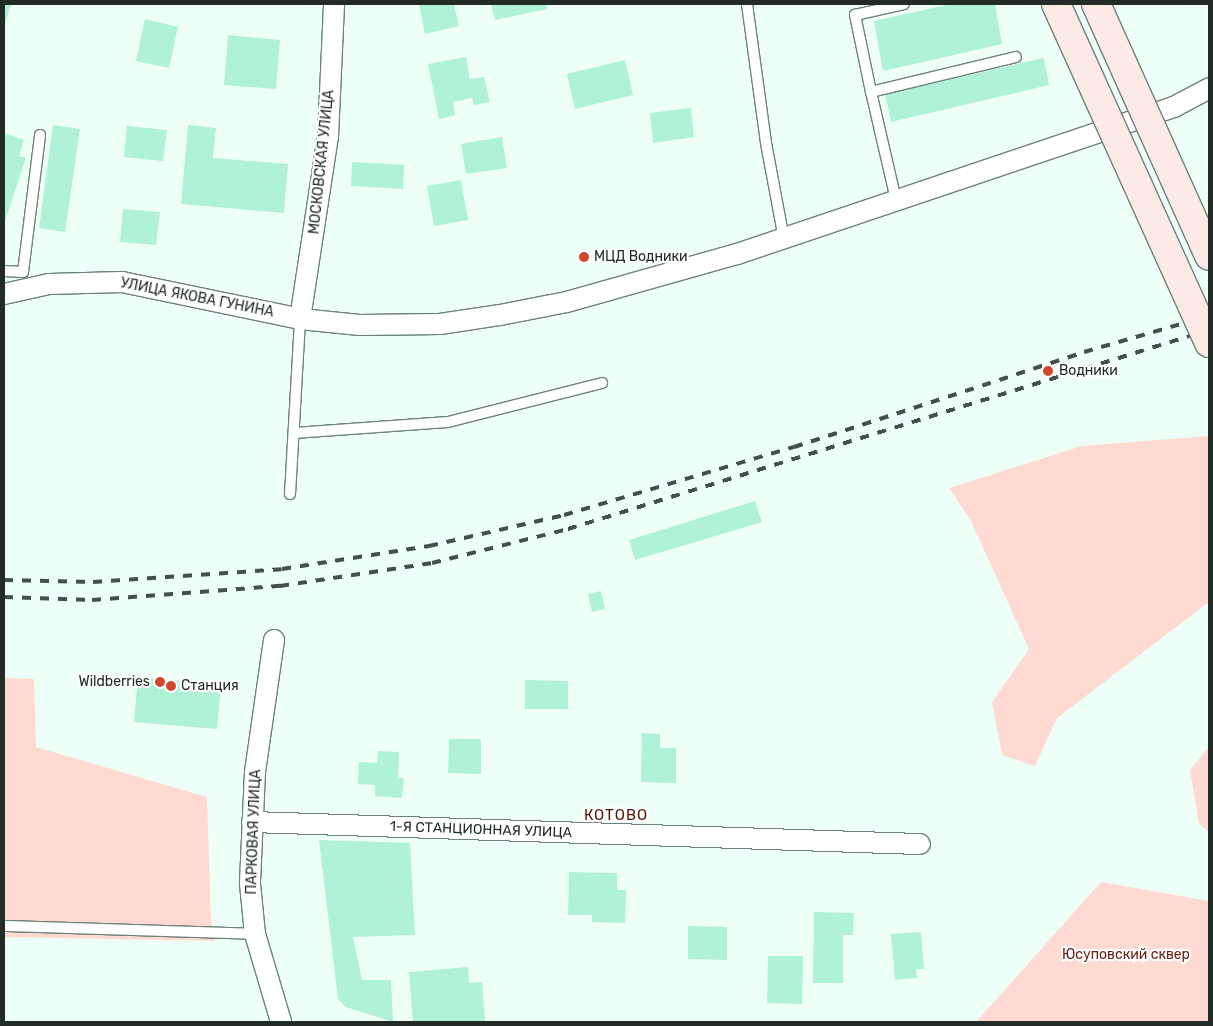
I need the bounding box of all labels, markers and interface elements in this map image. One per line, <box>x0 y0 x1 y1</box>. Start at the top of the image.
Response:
street label: МОСКОВСКАЯ УЛИЦА <box>306 89 338 235</box>
place label: МЦД Водники <box>594 249 688 265</box>
marker: МЦД Водники <box>578 251 590 263</box>
street label: УЛИЦА ЯКОВА ГУНИНА <box>119 275 275 321</box>
place label: Водники <box>1059 363 1118 379</box>
marker: Водники <box>1041 364 1055 378</box>
place label: Wildberries <box>78 674 150 690</box>
marker: Wildberries <box>154 676 166 688</box>
place label: Станция <box>181 678 239 694</box>
marker: Станция <box>165 680 177 692</box>
street label: ПАРКОВАЯ УЛИЦА <box>243 769 265 895</box>
district label: КОТОВО <box>583 807 649 825</box>
street label: 1-Я СТАНЦИОННАЯ УЛИЦА <box>390 818 572 842</box>
park label: Юсуповский сквер <box>1062 947 1190 963</box>

